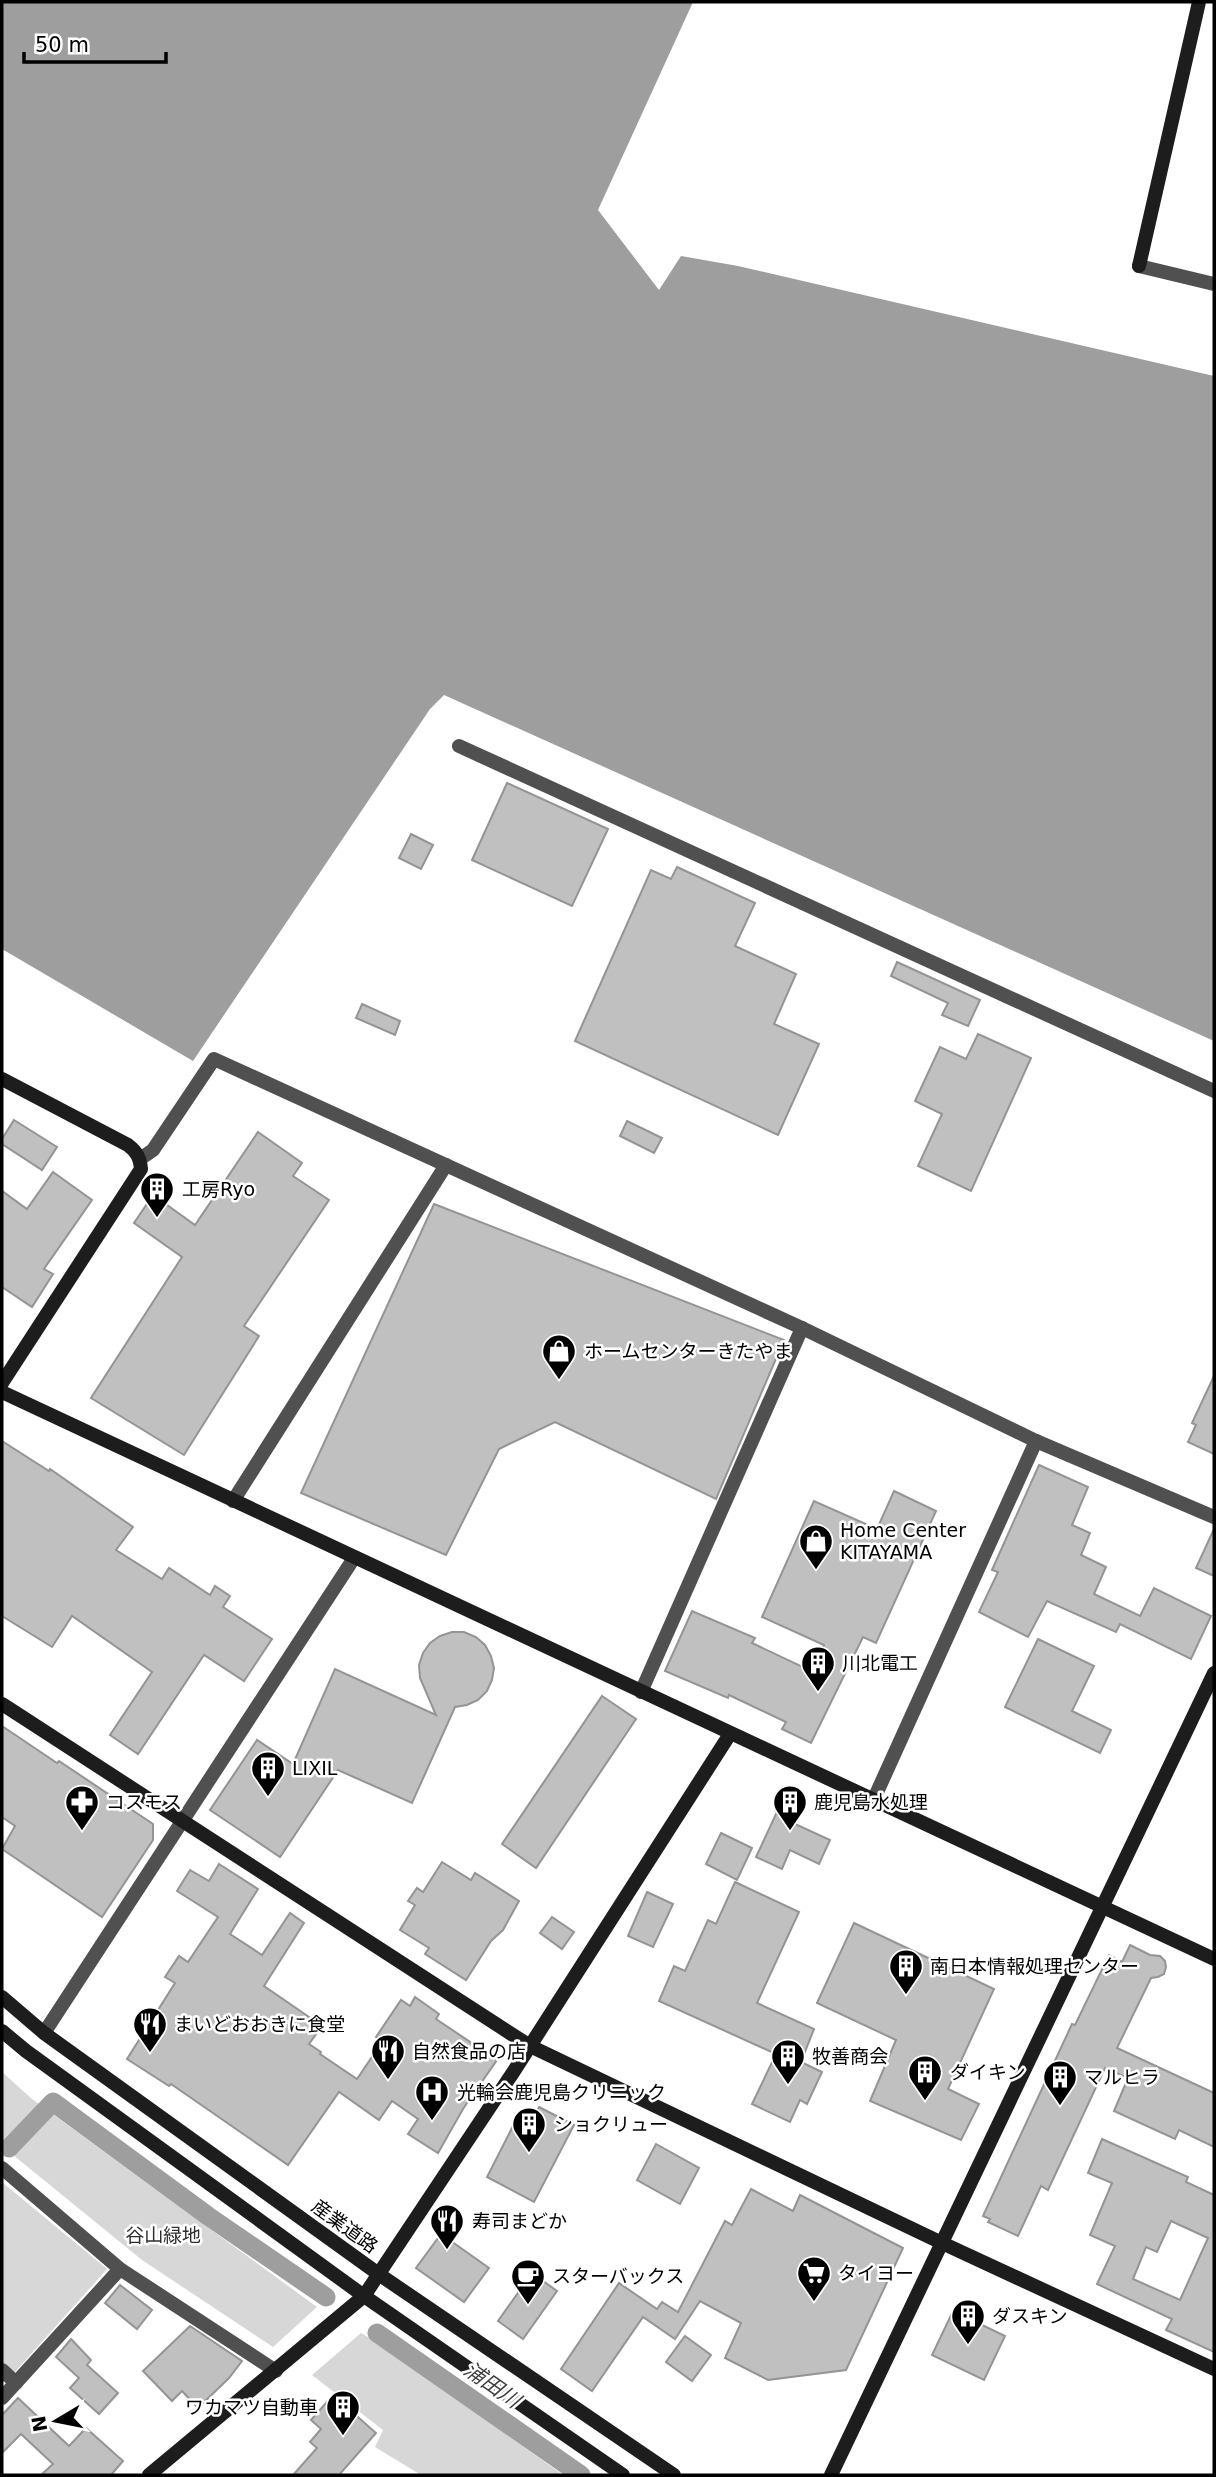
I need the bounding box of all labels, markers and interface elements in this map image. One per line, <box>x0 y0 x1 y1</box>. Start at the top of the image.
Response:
scale bar <box>24 21 166 65</box>
text: 50 m <box>35 33 89 57</box>
building icon: 工房Ryo <box>138 1170 176 1219</box>
place label: 工房Ryo <box>182 1178 255 1200</box>
shop icon: ホームセンターきたやま <box>540 1332 578 1381</box>
place label: ホームセンターきたやま <box>584 1340 792 1362</box>
place label: Home Center KITAYAMA <box>840 1519 966 1563</box>
shop icon: Home Center KITAYAMA <box>797 1522 835 1571</box>
building icon: 川北電工 <box>799 1644 837 1693</box>
place label: 川北電工 <box>842 1652 918 1674</box>
building icon: LIXIL <box>249 1749 287 1798</box>
place label: LIXIL <box>292 1757 338 1779</box>
pharmacy icon: コスモス <box>63 1783 101 1832</box>
building icon: 鹿児島水処理 <box>771 1783 809 1832</box>
place label: コスモス <box>106 1791 182 1813</box>
place label: 鹿児島水処理 <box>814 1791 928 1813</box>
building icon: 南日本情報処理センター <box>887 1947 925 1996</box>
place label: 南日本情報処理センター <box>930 1955 1139 1977</box>
restaurant icon: まいどおおきに食堂 <box>131 2005 169 2054</box>
place label: まいどおおきに食堂 <box>174 2013 345 2035</box>
restaurant icon: 自然食品の店 <box>369 2032 407 2081</box>
building icon: 牧善商会 <box>769 2037 807 2086</box>
place label: 自然食品の店 <box>412 2040 526 2062</box>
place label: 牧善商会 <box>812 2045 888 2067</box>
building icon: ダイキン <box>906 2053 944 2102</box>
building icon: マルヒラ <box>1041 2058 1079 2107</box>
place label: ダイキン <box>950 2061 1025 2083</box>
place label: マルヒラ <box>1084 2066 1160 2088</box>
hospital icon: 光輪会鹿児島クリニック <box>413 2073 451 2122</box>
place label: 光輪会鹿児島クリニック <box>457 2081 666 2103</box>
building icon: ショクリュー <box>510 2105 548 2154</box>
place label: ショクリュー <box>554 2113 668 2135</box>
street label: 産業道路 <box>308 2195 382 2257</box>
restaurant icon: 寿司まどか <box>428 2202 466 2251</box>
place label: 寿司まどか <box>472 2210 567 2232</box>
park label: 谷山緑地 <box>125 2224 201 2246</box>
supermarket icon: タイヨー <box>795 2254 833 2303</box>
cafe icon: スターバックス <box>509 2257 547 2306</box>
place label: タイヨー <box>838 2262 914 2284</box>
place label: スターバックス <box>552 2265 684 2287</box>
building icon: ダスキン <box>949 2297 987 2346</box>
place label: ダスキン <box>992 2305 1067 2327</box>
water label: 浦田川 <box>459 2357 526 2414</box>
north arrow <box>21 2386 91 2456</box>
building icon: ワカマツ自動車 <box>324 2388 362 2437</box>
place label: ワカマツ自動車 <box>185 2396 318 2418</box>
text: N <box>27 2414 51 2434</box>

